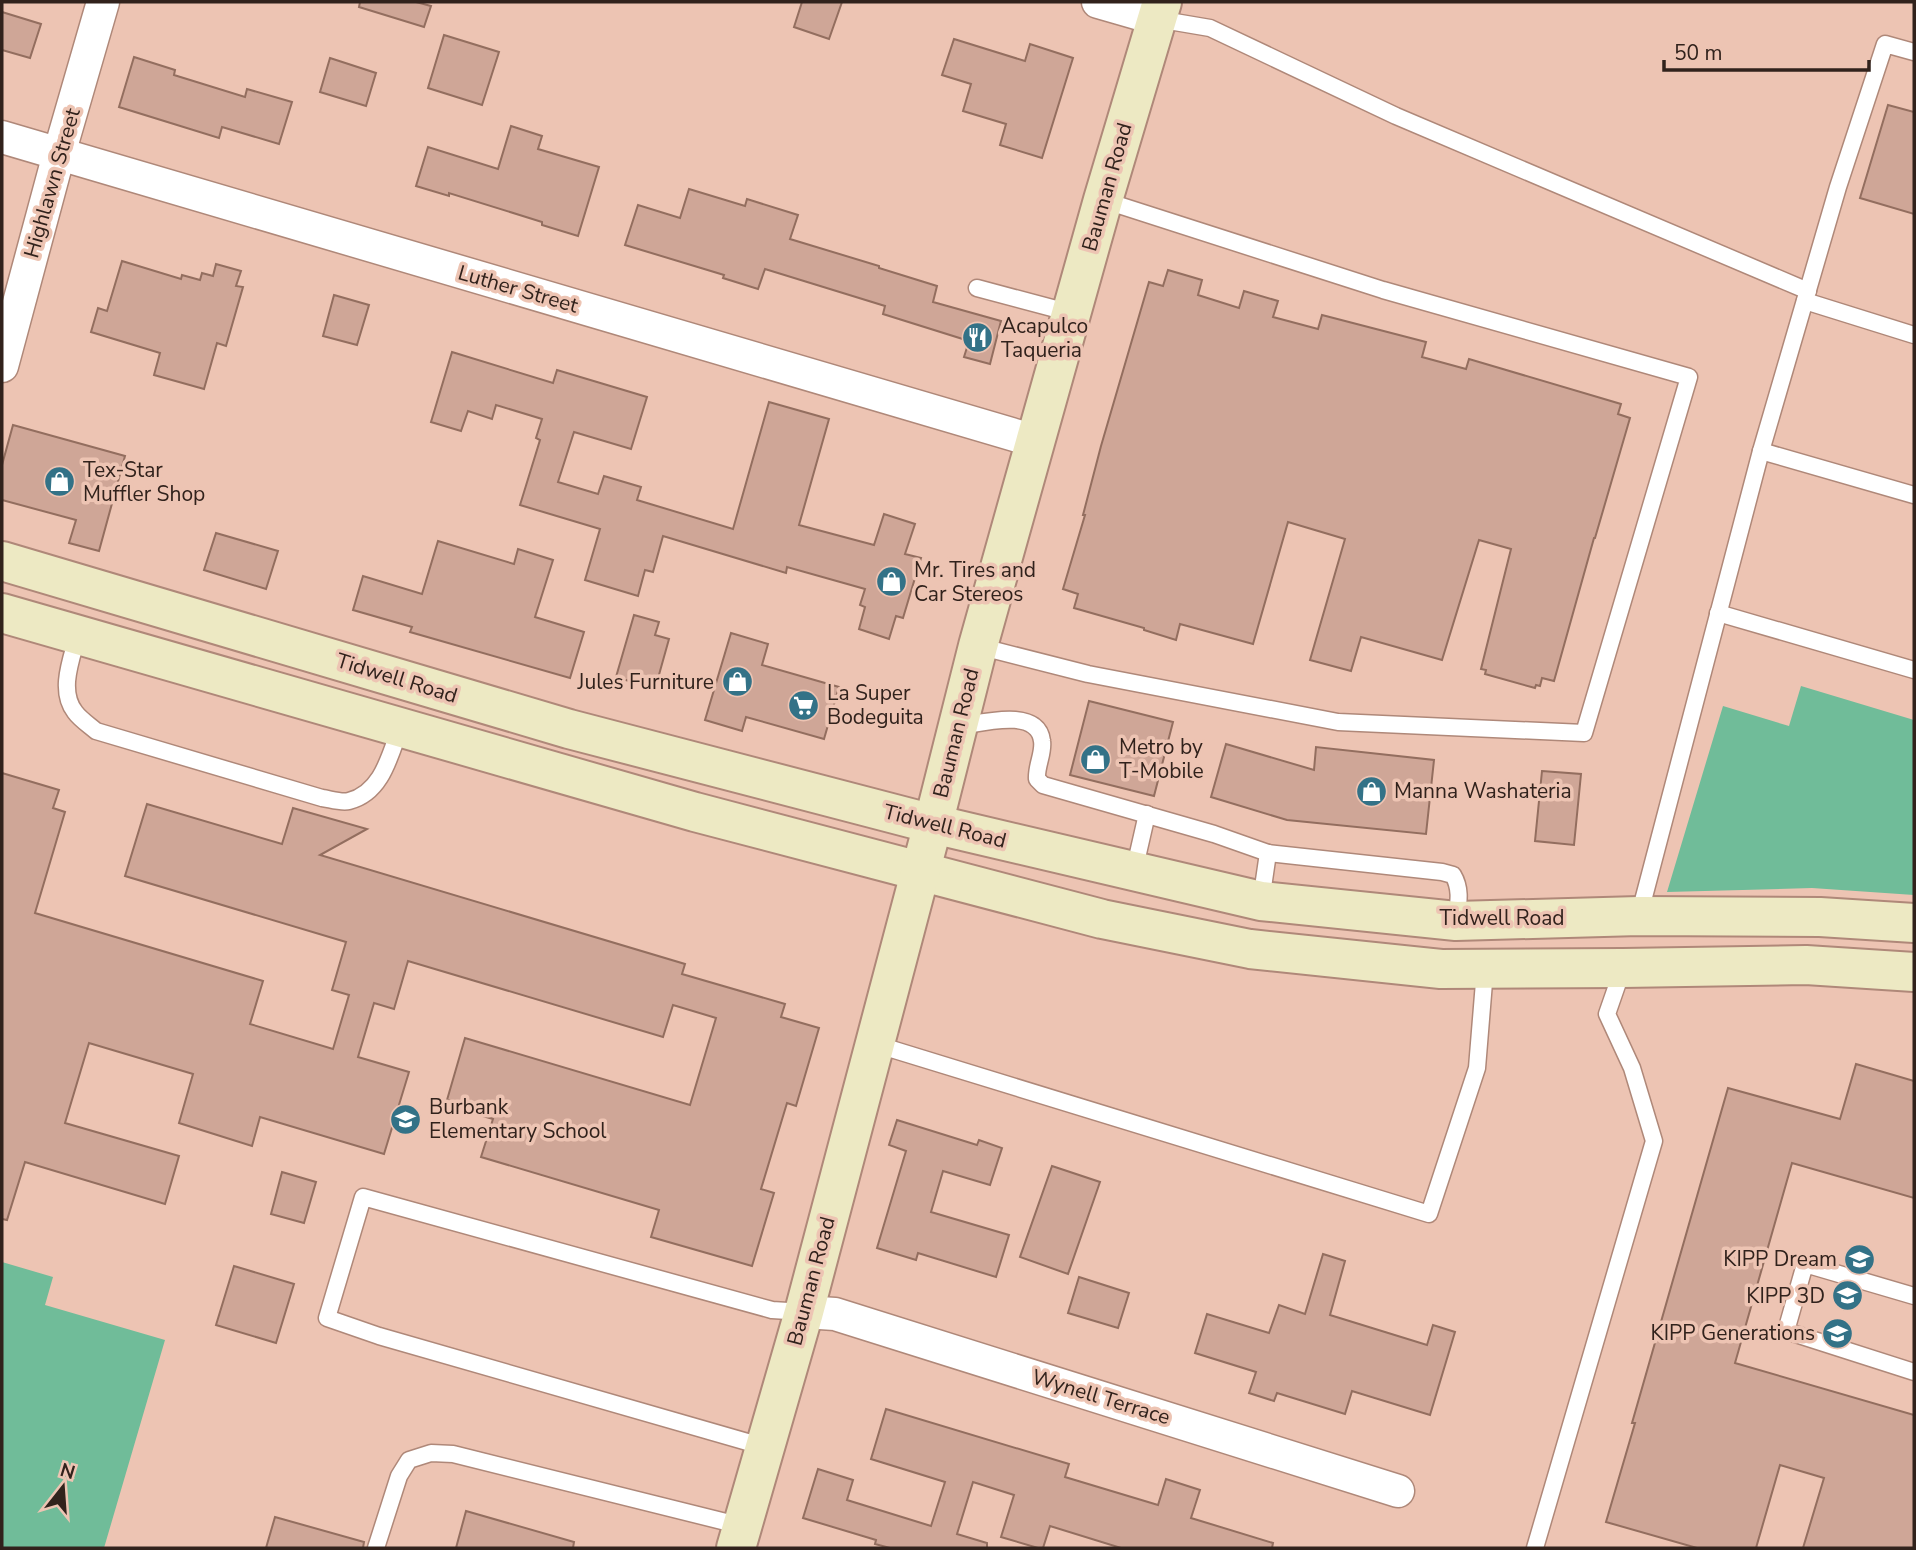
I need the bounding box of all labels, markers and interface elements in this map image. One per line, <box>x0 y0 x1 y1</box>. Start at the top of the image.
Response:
scale bar <box>1664 28 1869 72</box>
text: 50 m <box>1674 39 1723 67</box>
street label: Highlawn Street <box>17 104 87 261</box>
street label: Bauman Road <box>1075 120 1139 254</box>
street label: Luther Street <box>455 259 582 320</box>
place label: Acapulco Taqueria <box>1001 312 1088 364</box>
restaurant icon: Acapulco Taqueria <box>961 321 995 355</box>
place label: Tex-Star Muffler Shop <box>83 456 205 508</box>
shop icon: Tex-Star Muffler Shop <box>43 465 77 499</box>
place label: Mr. Tires and Car Stereos <box>914 556 1036 608</box>
shop icon: Mr. Tires and Car Stereos <box>874 565 908 599</box>
street label: Tidwell Road <box>333 646 461 710</box>
shop icon: Jules Furniture <box>720 665 754 699</box>
street label: Bauman Road <box>926 665 986 801</box>
place label: Jules Furniture <box>577 668 714 696</box>
place label: La Super Bodeguita <box>827 679 924 731</box>
supermarket icon: La Super Bodeguita <box>787 688 821 722</box>
place label: Metro by T-Mobile <box>1119 733 1204 785</box>
shop icon: Metro by T-Mobile <box>1079 742 1113 776</box>
shop icon: Manna Washateria <box>1354 774 1388 808</box>
place label: Manna Washateria <box>1394 777 1572 805</box>
street label: Tidwell Road <box>881 797 1009 855</box>
street label: Tidwell Road <box>1439 904 1565 932</box>
place label: Burbank Elementary School <box>429 1093 607 1145</box>
school or university icon: Burbank Elementary School <box>389 1102 423 1136</box>
street label: Bauman Road <box>780 1213 842 1349</box>
school or university icon: KIPP Dream <box>1843 1242 1877 1276</box>
place label: KIPP Dream <box>1723 1245 1837 1273</box>
school or university icon: KIPP 3D <box>1831 1279 1865 1313</box>
place label: KIPP 3D <box>1746 1282 1825 1310</box>
school or university icon: KIPP Generations <box>1821 1316 1855 1350</box>
place label: KIPP Generations <box>1651 1319 1815 1347</box>
street label: Wynell Terrace <box>1028 1363 1174 1431</box>
north arrow <box>28 1452 98 1522</box>
text: N <box>57 1457 78 1486</box>

